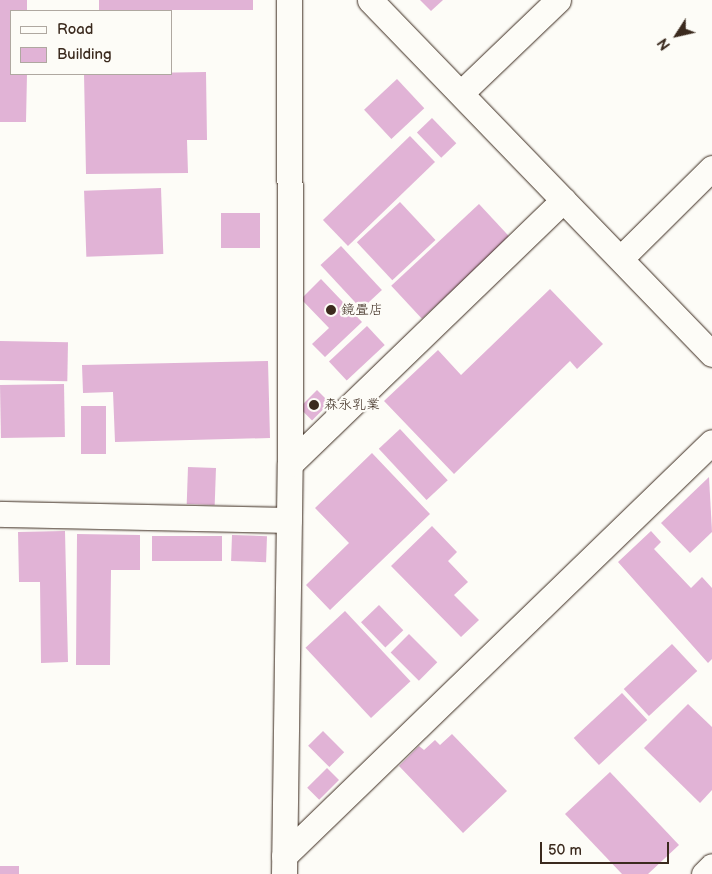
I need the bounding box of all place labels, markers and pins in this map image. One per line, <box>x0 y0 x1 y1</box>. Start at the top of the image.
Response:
place label: 鏡畳店 <box>341 302 383 318</box>
marker: 鏡畳店 <box>325 304 337 316</box>
place label: 森永乳業 <box>324 397 380 413</box>
marker: 森永乳業 <box>308 399 320 411</box>

